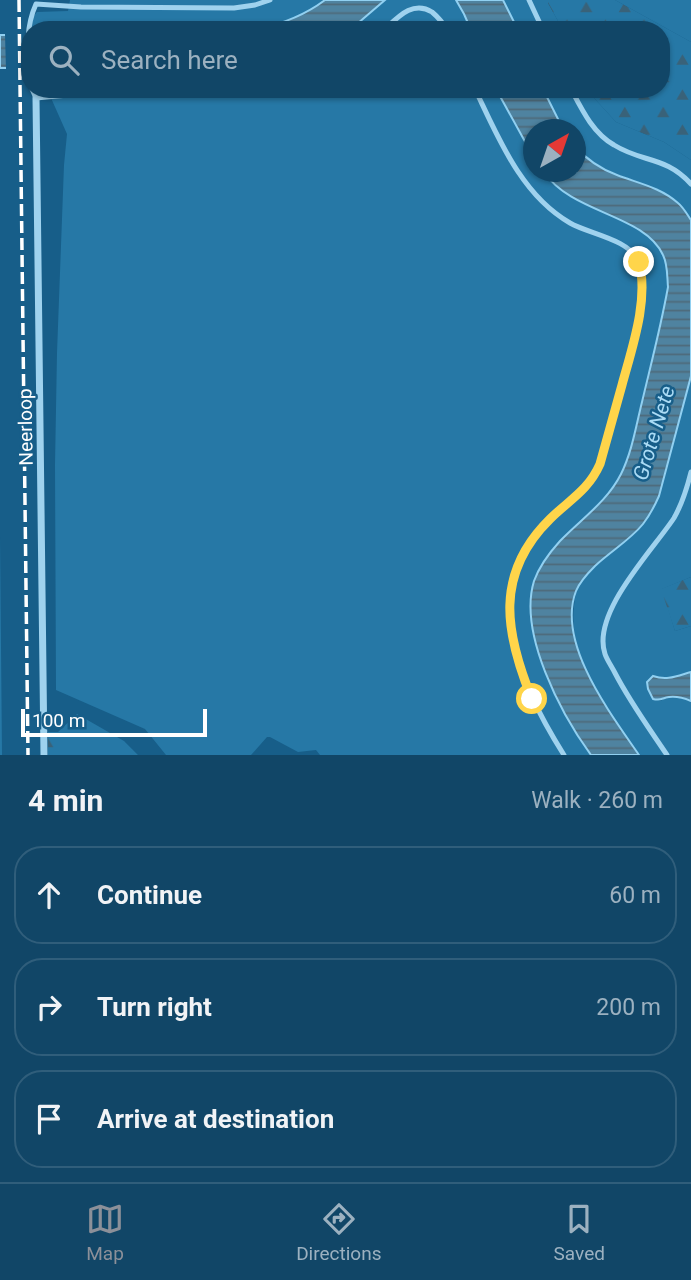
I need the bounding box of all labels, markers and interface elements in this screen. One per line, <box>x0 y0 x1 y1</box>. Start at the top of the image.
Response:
search box <box>21 21 670 98</box>
icon: search <box>45 41 83 79</box>
text: Search here <box>101 45 238 75</box>
north arrow <box>523 119 586 182</box>
route end <box>623 246 654 277</box>
water label: Grote Nete <box>628 383 680 483</box>
street label: Neerloop <box>13 388 38 466</box>
route start <box>516 683 547 714</box>
scale bar <box>21 706 206 738</box>
text: 100 m <box>32 709 85 732</box>
text: 4 min <box>28 783 103 818</box>
text: Walk · 260 m <box>531 787 663 814</box>
icon: ahead <box>30 876 68 914</box>
text: Continue <box>97 880 202 910</box>
text: 60 m <box>609 882 661 909</box>
icon: right <box>30 988 68 1026</box>
text: Turn right <box>97 992 212 1022</box>
text: 200 m <box>596 994 661 1021</box>
icon: arrive <box>30 1100 68 1138</box>
text: Arrive at destination <box>97 1104 334 1134</box>
tab: Map <box>86 1200 124 1265</box>
tab: Directions <box>296 1200 381 1265</box>
tab: Saved <box>554 1200 605 1265</box>

